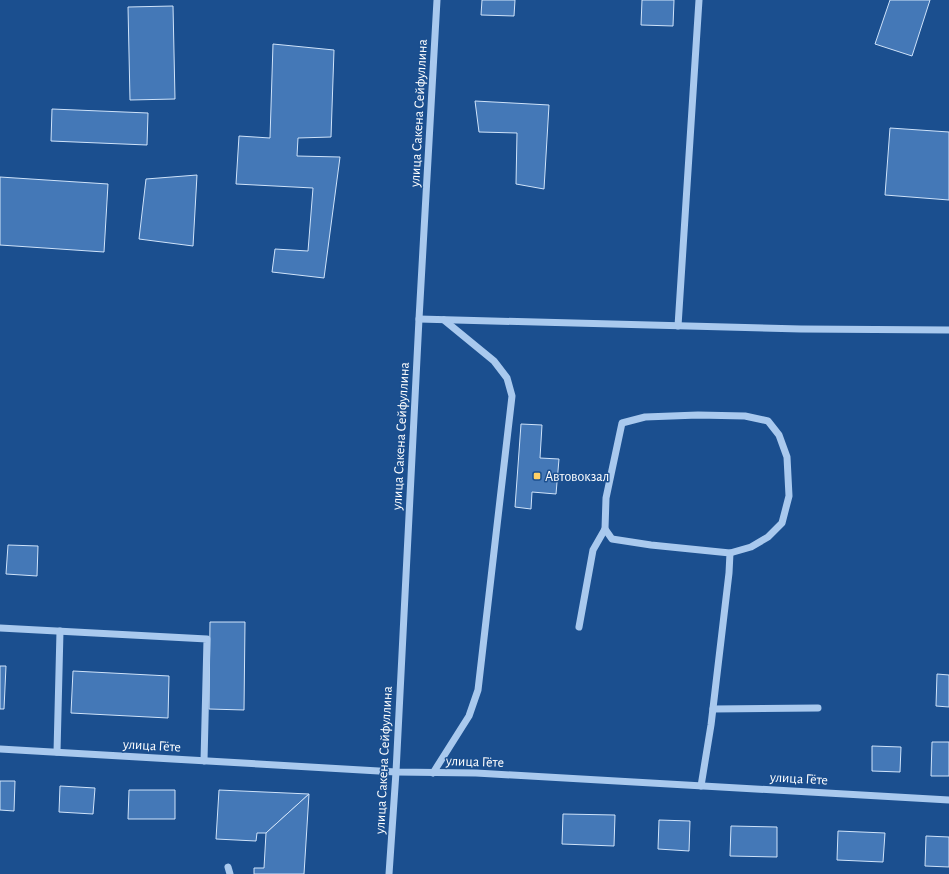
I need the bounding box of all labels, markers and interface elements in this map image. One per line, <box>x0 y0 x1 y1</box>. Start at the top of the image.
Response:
street label: улица Сакена Сейфуллина <box>408 38 430 188</box>
street label: улица Сакена Сейфуллина <box>390 361 412 511</box>
place label: Автовокзал <box>545 470 609 484</box>
marker: Автовокзал <box>532 471 542 481</box>
street label: улица Сакена Сейфуллина <box>373 685 395 835</box>
street label: улица Гёте <box>122 737 181 755</box>
street label: улица Гёте <box>445 754 504 770</box>
street label: улица Гёте <box>769 770 828 788</box>

